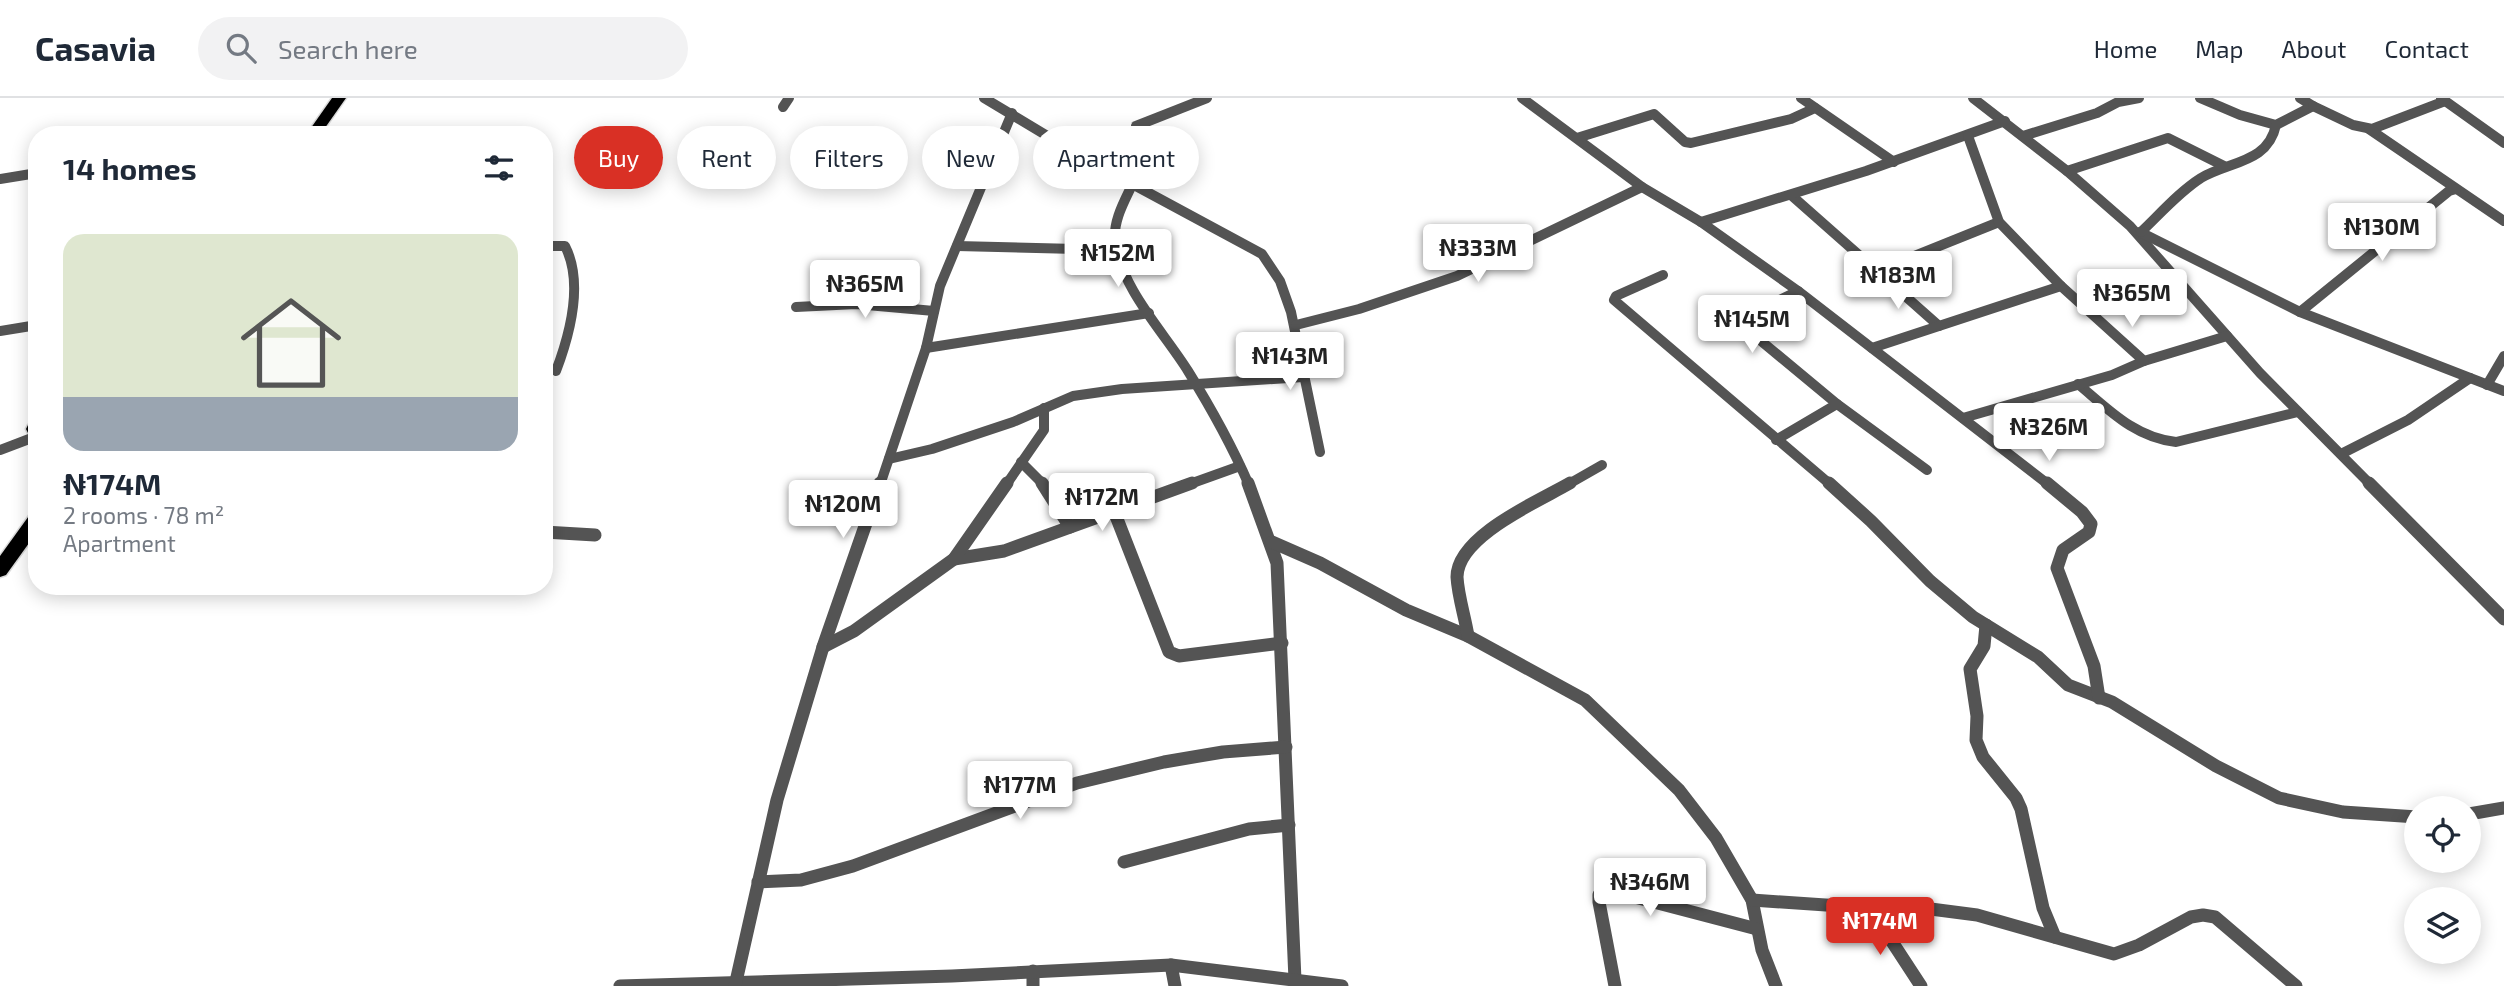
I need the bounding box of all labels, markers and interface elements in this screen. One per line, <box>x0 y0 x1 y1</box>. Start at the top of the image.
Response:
search box <box>198 17 688 80</box>
text: Casavia <box>35 28 156 68</box>
icon: search <box>222 29 260 67</box>
text: Search here <box>278 33 418 64</box>
text: Home <box>2094 34 2157 63</box>
text: Map <box>2195 34 2243 63</box>
text: About <box>2281 34 2347 63</box>
text: Contact <box>2385 34 2469 63</box>
chip: Buy <box>574 126 663 189</box>
chip: Rent <box>677 126 776 189</box>
chip: Filters <box>790 126 908 189</box>
chip: New <box>922 126 1019 189</box>
chip: Apartment <box>1033 126 1199 189</box>
icon: filters <box>480 149 518 187</box>
text: 14 homes <box>63 150 197 186</box>
pin: ₦130M <box>2333 204 2431 263</box>
text: ₦130M <box>2344 212 2420 240</box>
pin: ₦333M <box>1429 225 1527 284</box>
pin: ₦152M <box>1069 230 1167 289</box>
text: ₦333M <box>1439 233 1517 261</box>
text: ₦152M <box>1081 238 1155 266</box>
pin: ₦183M <box>1849 252 1947 311</box>
pin: ₦365M <box>816 260 914 320</box>
text: ₦183M <box>1860 260 1936 288</box>
text: ₦365M <box>826 269 904 297</box>
pin: ₦365M <box>2083 270 2181 329</box>
text: ₦365M <box>2093 278 2171 306</box>
icon: home <box>228 280 354 406</box>
pin: ₦145M <box>1703 296 1801 355</box>
text: ₦145M <box>1714 304 1790 332</box>
pin: ₦143M <box>1241 332 1339 392</box>
text: ₦143M <box>1252 341 1328 369</box>
pin: ₦326M <box>2000 404 2098 463</box>
text: ₦326M <box>2010 412 2088 440</box>
text: ₦174M <box>63 465 162 501</box>
pin: ₦172M <box>1053 474 1151 533</box>
pin: ₦120M <box>794 480 892 540</box>
text: ₦172M <box>1065 482 1139 510</box>
text: ₦120M <box>805 489 881 517</box>
text: 2 rooms · 78 m² <box>63 501 224 529</box>
text: Apartment <box>63 529 176 557</box>
pin: ₦177M <box>971 762 1069 821</box>
text: ₦177M <box>983 770 1057 798</box>
map controls <box>2404 796 2481 964</box>
button: locate <box>2404 796 2481 873</box>
pin: ₦346M <box>1601 858 1699 918</box>
text: ₦346M <box>1610 867 1690 895</box>
button: layers <box>2404 887 2481 964</box>
pin: ₦174M <box>1831 898 1929 957</box>
text: ₦174M <box>1842 906 1918 934</box>

